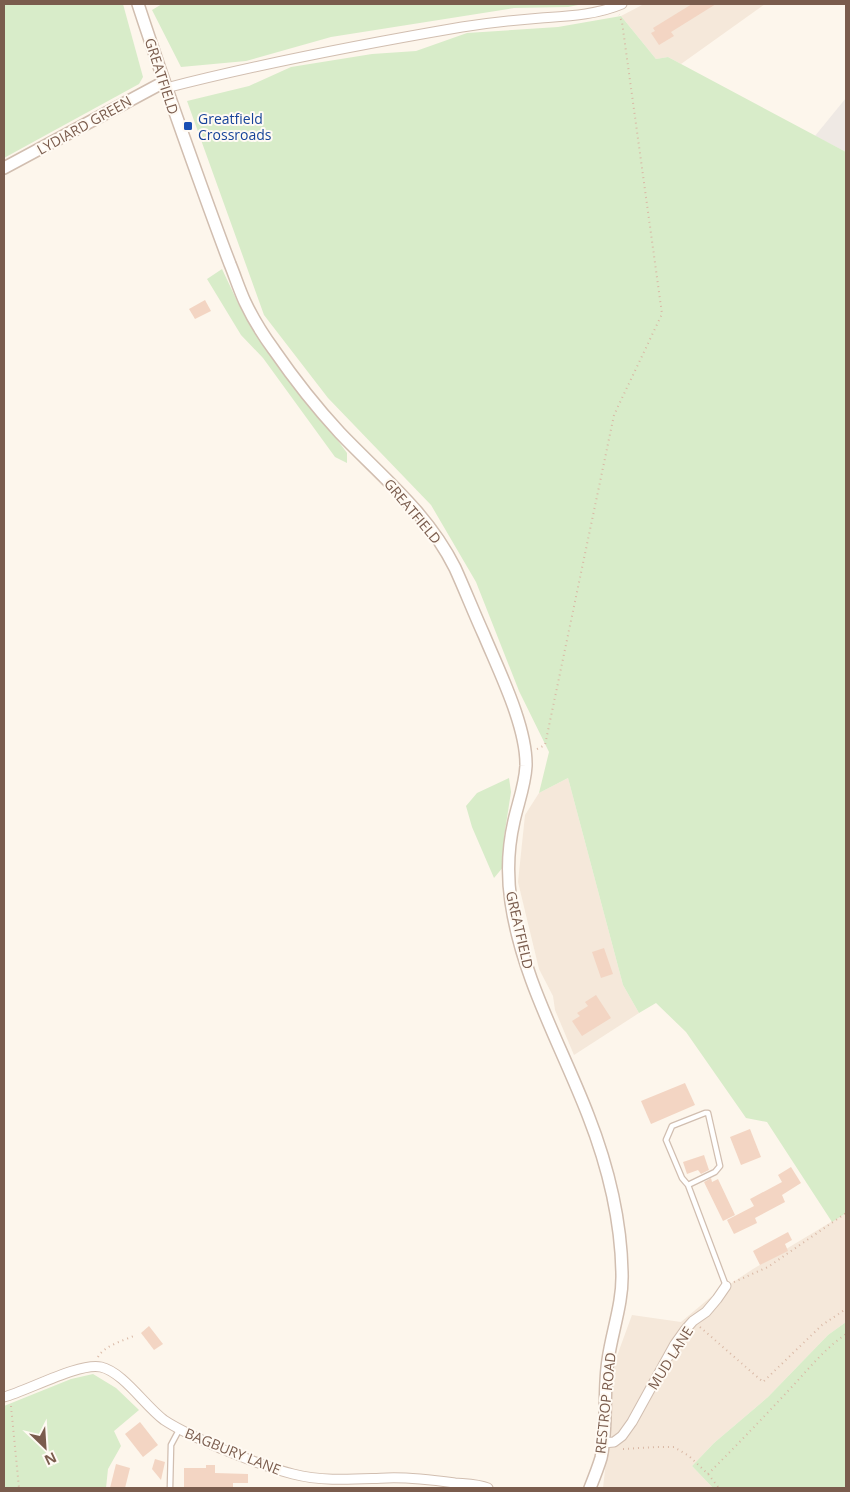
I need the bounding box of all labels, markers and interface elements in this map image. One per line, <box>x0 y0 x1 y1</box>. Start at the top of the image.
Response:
street label: GREATFIELD <box>141 35 183 117</box>
street label: LYDIARD GREEN <box>33 91 135 159</box>
place label: Greatfield Crossroads <box>198 109 272 144</box>
marker: Greatfield Crossroads <box>182 120 194 132</box>
street label: GREATFIELD <box>380 474 446 548</box>
street label: GREATFIELD <box>502 889 538 971</box>
street label: MUD LANE <box>643 1323 697 1393</box>
street label: RESTROP ROAD <box>590 1351 620 1455</box>
north arrow <box>20 1422 70 1472</box>
street label: BAGBURY LANE <box>182 1423 284 1479</box>
text: N <box>42 1448 60 1470</box>

